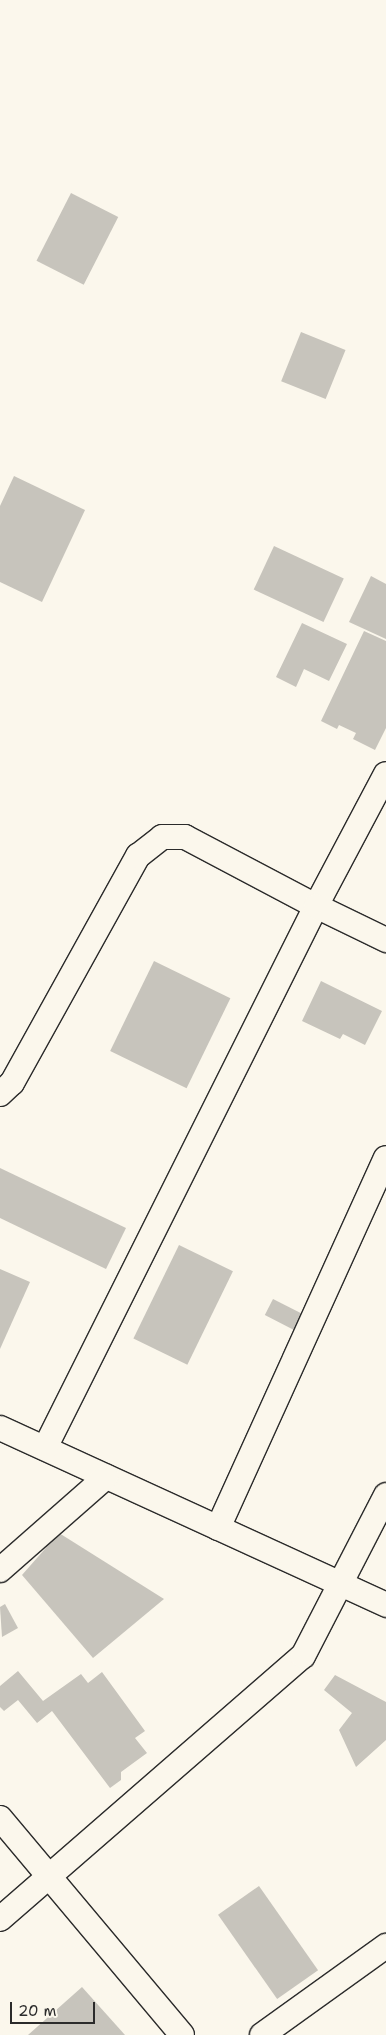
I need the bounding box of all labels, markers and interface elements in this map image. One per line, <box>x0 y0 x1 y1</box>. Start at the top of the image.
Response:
scale bar <box>12 1992 98 2024</box>
text: 20 m <box>18 2001 57 2021</box>

